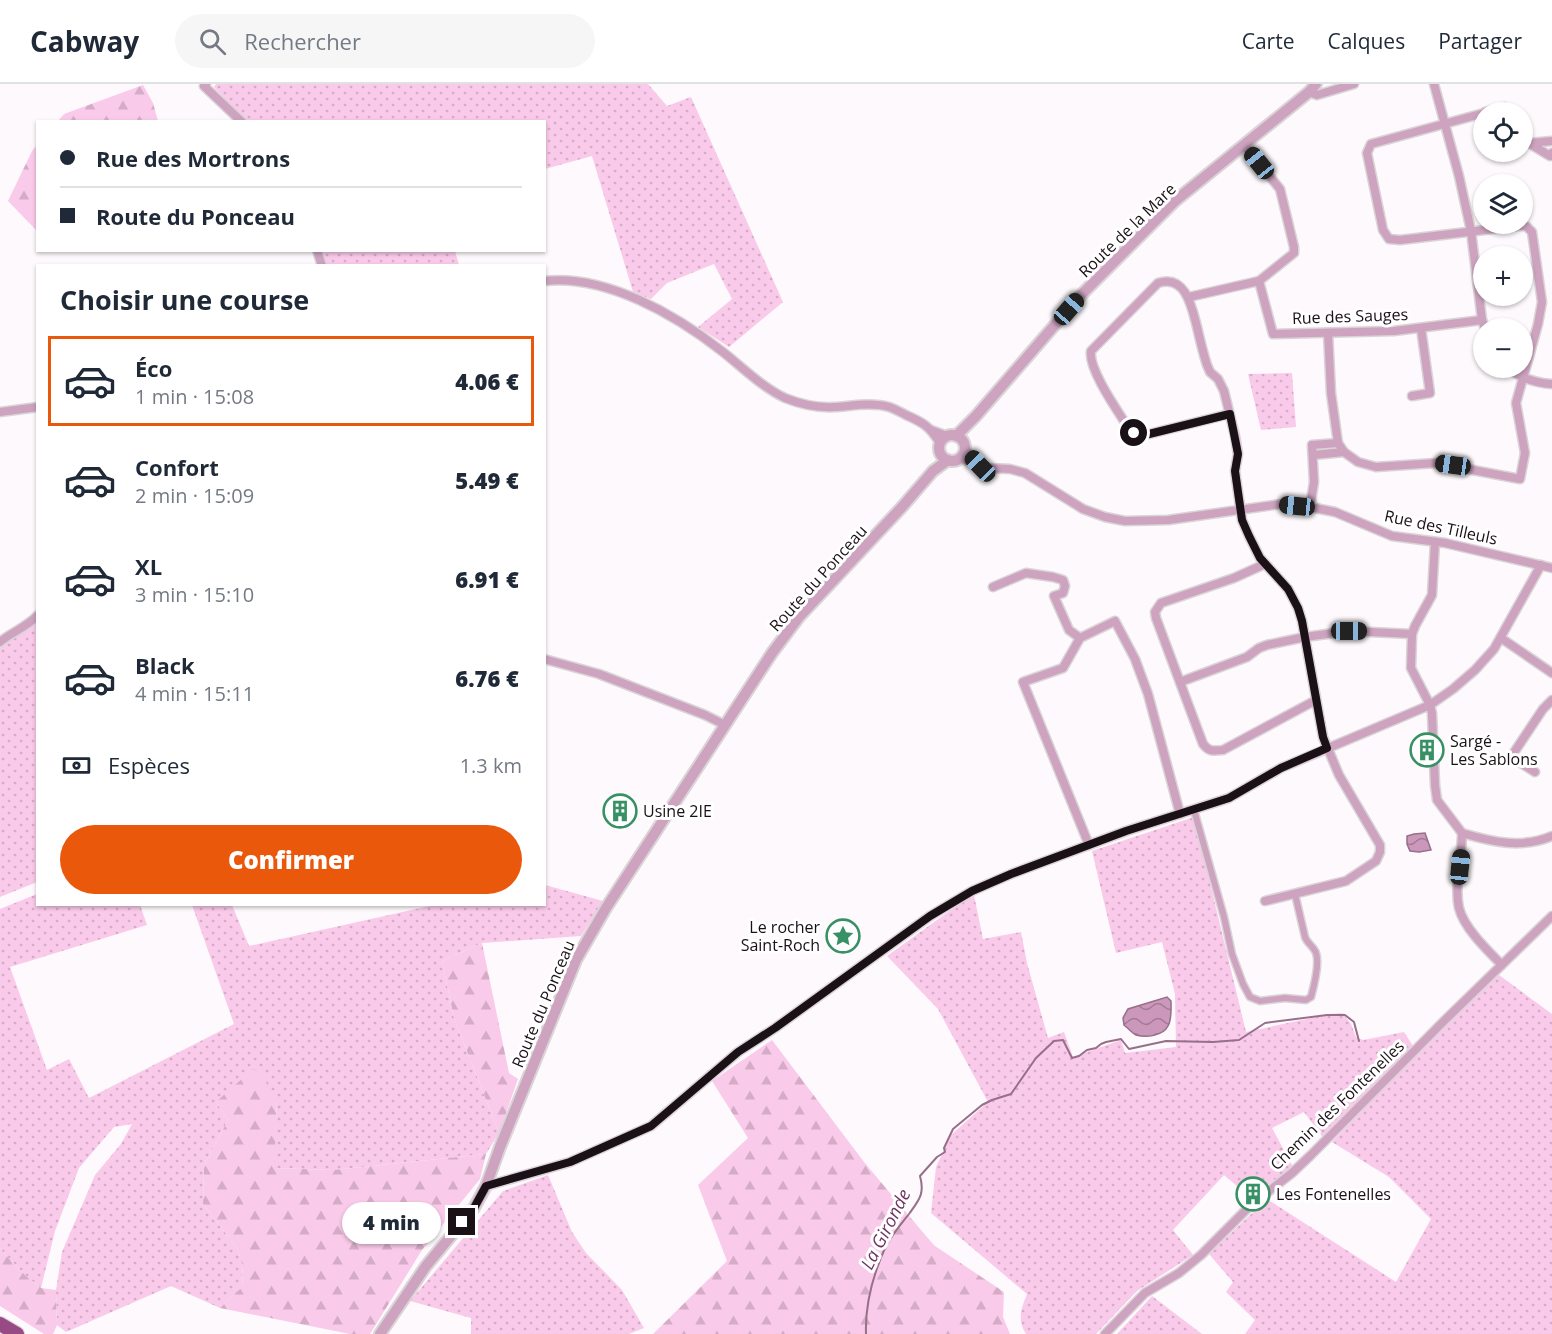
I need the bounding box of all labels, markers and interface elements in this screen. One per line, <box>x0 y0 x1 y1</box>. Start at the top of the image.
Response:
search box <box>175 14 595 68</box>
text: Cabway <box>30 22 139 60</box>
icon: search <box>196 25 229 58</box>
text: Rechercher <box>244 26 361 56</box>
text: Carte <box>1242 27 1294 55</box>
text: Calques <box>1327 27 1405 55</box>
text: Partager <box>1438 27 1522 55</box>
map controls <box>1473 102 1533 378</box>
button: locate <box>1473 102 1533 162</box>
text: Rue des Mortrons <box>96 143 290 173</box>
car <box>1241 143 1277 183</box>
button: layers <box>1473 174 1533 234</box>
street label: Route de la Mare <box>1074 178 1180 282</box>
text: Route du Ponceau <box>96 201 295 231</box>
button: + <box>1473 246 1533 306</box>
text: Choisir une course <box>60 281 309 318</box>
car <box>1050 290 1088 328</box>
street label: Rue des Sauges <box>1292 303 1408 329</box>
button: − <box>1473 318 1533 378</box>
text: Éco <box>135 353 172 383</box>
icon: car <box>63 354 117 408</box>
text: 4.06 € <box>455 366 519 396</box>
text: 1 min · 15:08 <box>135 383 254 410</box>
route start <box>1120 419 1147 446</box>
car <box>961 447 999 485</box>
text: Confort <box>135 452 219 482</box>
icon: car <box>63 453 117 507</box>
car <box>1434 454 1472 476</box>
text: 5.49 € <box>455 465 519 495</box>
text: 2 min · 15:09 <box>135 482 254 509</box>
car <box>1278 495 1316 517</box>
street label: Rue des Tilleuls <box>1383 504 1499 550</box>
street label: Route du Ponceau <box>764 520 872 636</box>
text: XL <box>135 551 162 581</box>
icon: car <box>63 552 117 606</box>
text: 6.91 € <box>455 564 519 594</box>
text: 3 min · 15:10 <box>135 581 254 608</box>
car <box>1331 622 1367 640</box>
text: Black <box>135 650 195 680</box>
icon: car <box>63 651 117 705</box>
text: 6.76 € <box>455 663 519 693</box>
text: 4 min · 15:11 <box>135 680 254 707</box>
place label: Sargé - Les Sablons <box>1450 730 1538 770</box>
building icon: Sargé - Les Sablons <box>1409 732 1445 768</box>
icon: cash <box>60 749 93 782</box>
text: Espèces <box>108 750 190 780</box>
text: 1.3 km <box>460 752 522 779</box>
building icon: Usine 2IE <box>602 793 638 829</box>
place label: Usine 2IE <box>643 800 712 822</box>
button: Confirmer <box>60 825 522 894</box>
car <box>1449 848 1471 886</box>
place label: Le rocher Saint-Roch <box>741 916 820 956</box>
place icon: Le rocher Saint-Roch <box>825 918 861 954</box>
street label: Route du Ponceau <box>506 937 580 1071</box>
street label: Chemin des Fontenelles <box>1265 1035 1409 1175</box>
building icon: Les Fontenelles <box>1235 1176 1271 1212</box>
place label: Les Fontenelles <box>1276 1183 1391 1205</box>
water label: La Gironde <box>855 1185 916 1273</box>
callout: 4 min <box>342 1201 441 1243</box>
route end <box>448 1208 475 1235</box>
text: 4 min <box>363 1209 420 1236</box>

